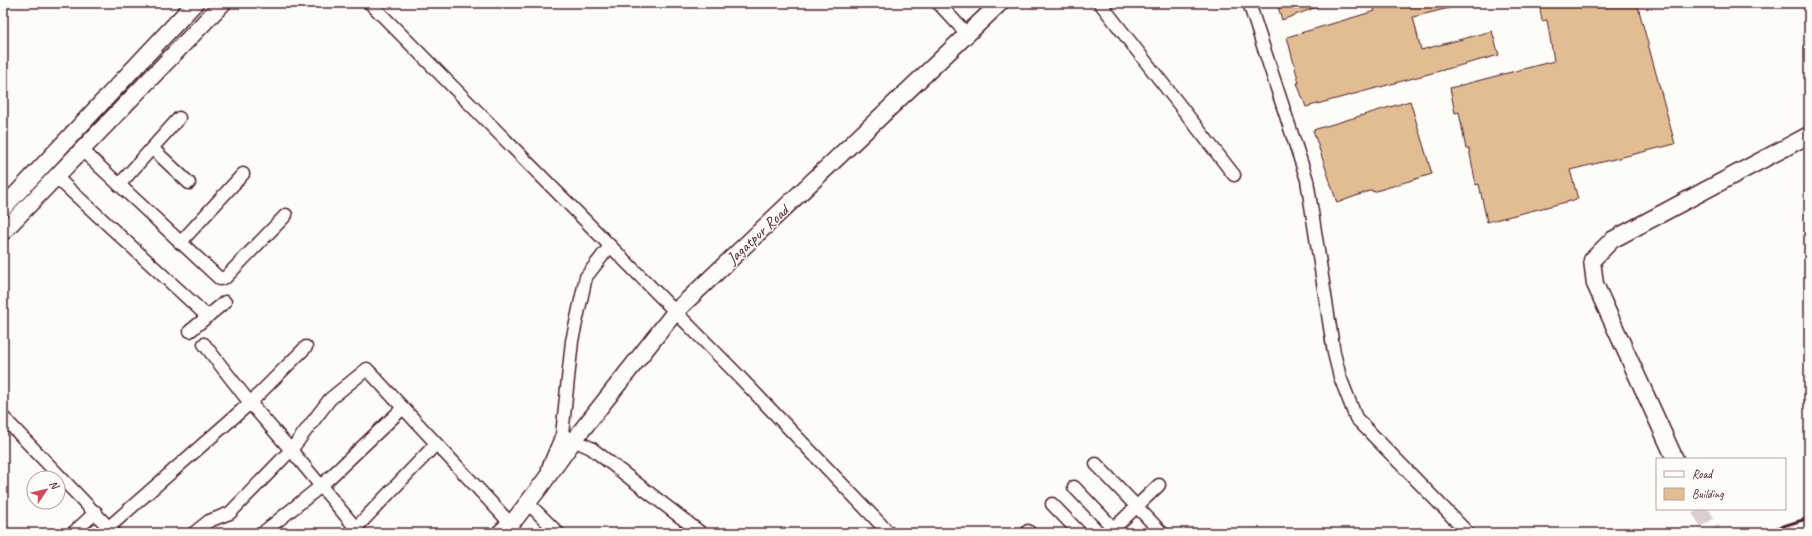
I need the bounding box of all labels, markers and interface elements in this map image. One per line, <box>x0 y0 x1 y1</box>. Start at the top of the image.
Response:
street label: Jagatpur Road <box>722 199 795 269</box>
legend <box>1656 458 1786 510</box>
text: Road <box>1692 466 1714 482</box>
north arrow <box>26 470 66 510</box>
text: N <box>47 477 63 493</box>
text: Building <box>1692 486 1724 502</box>

